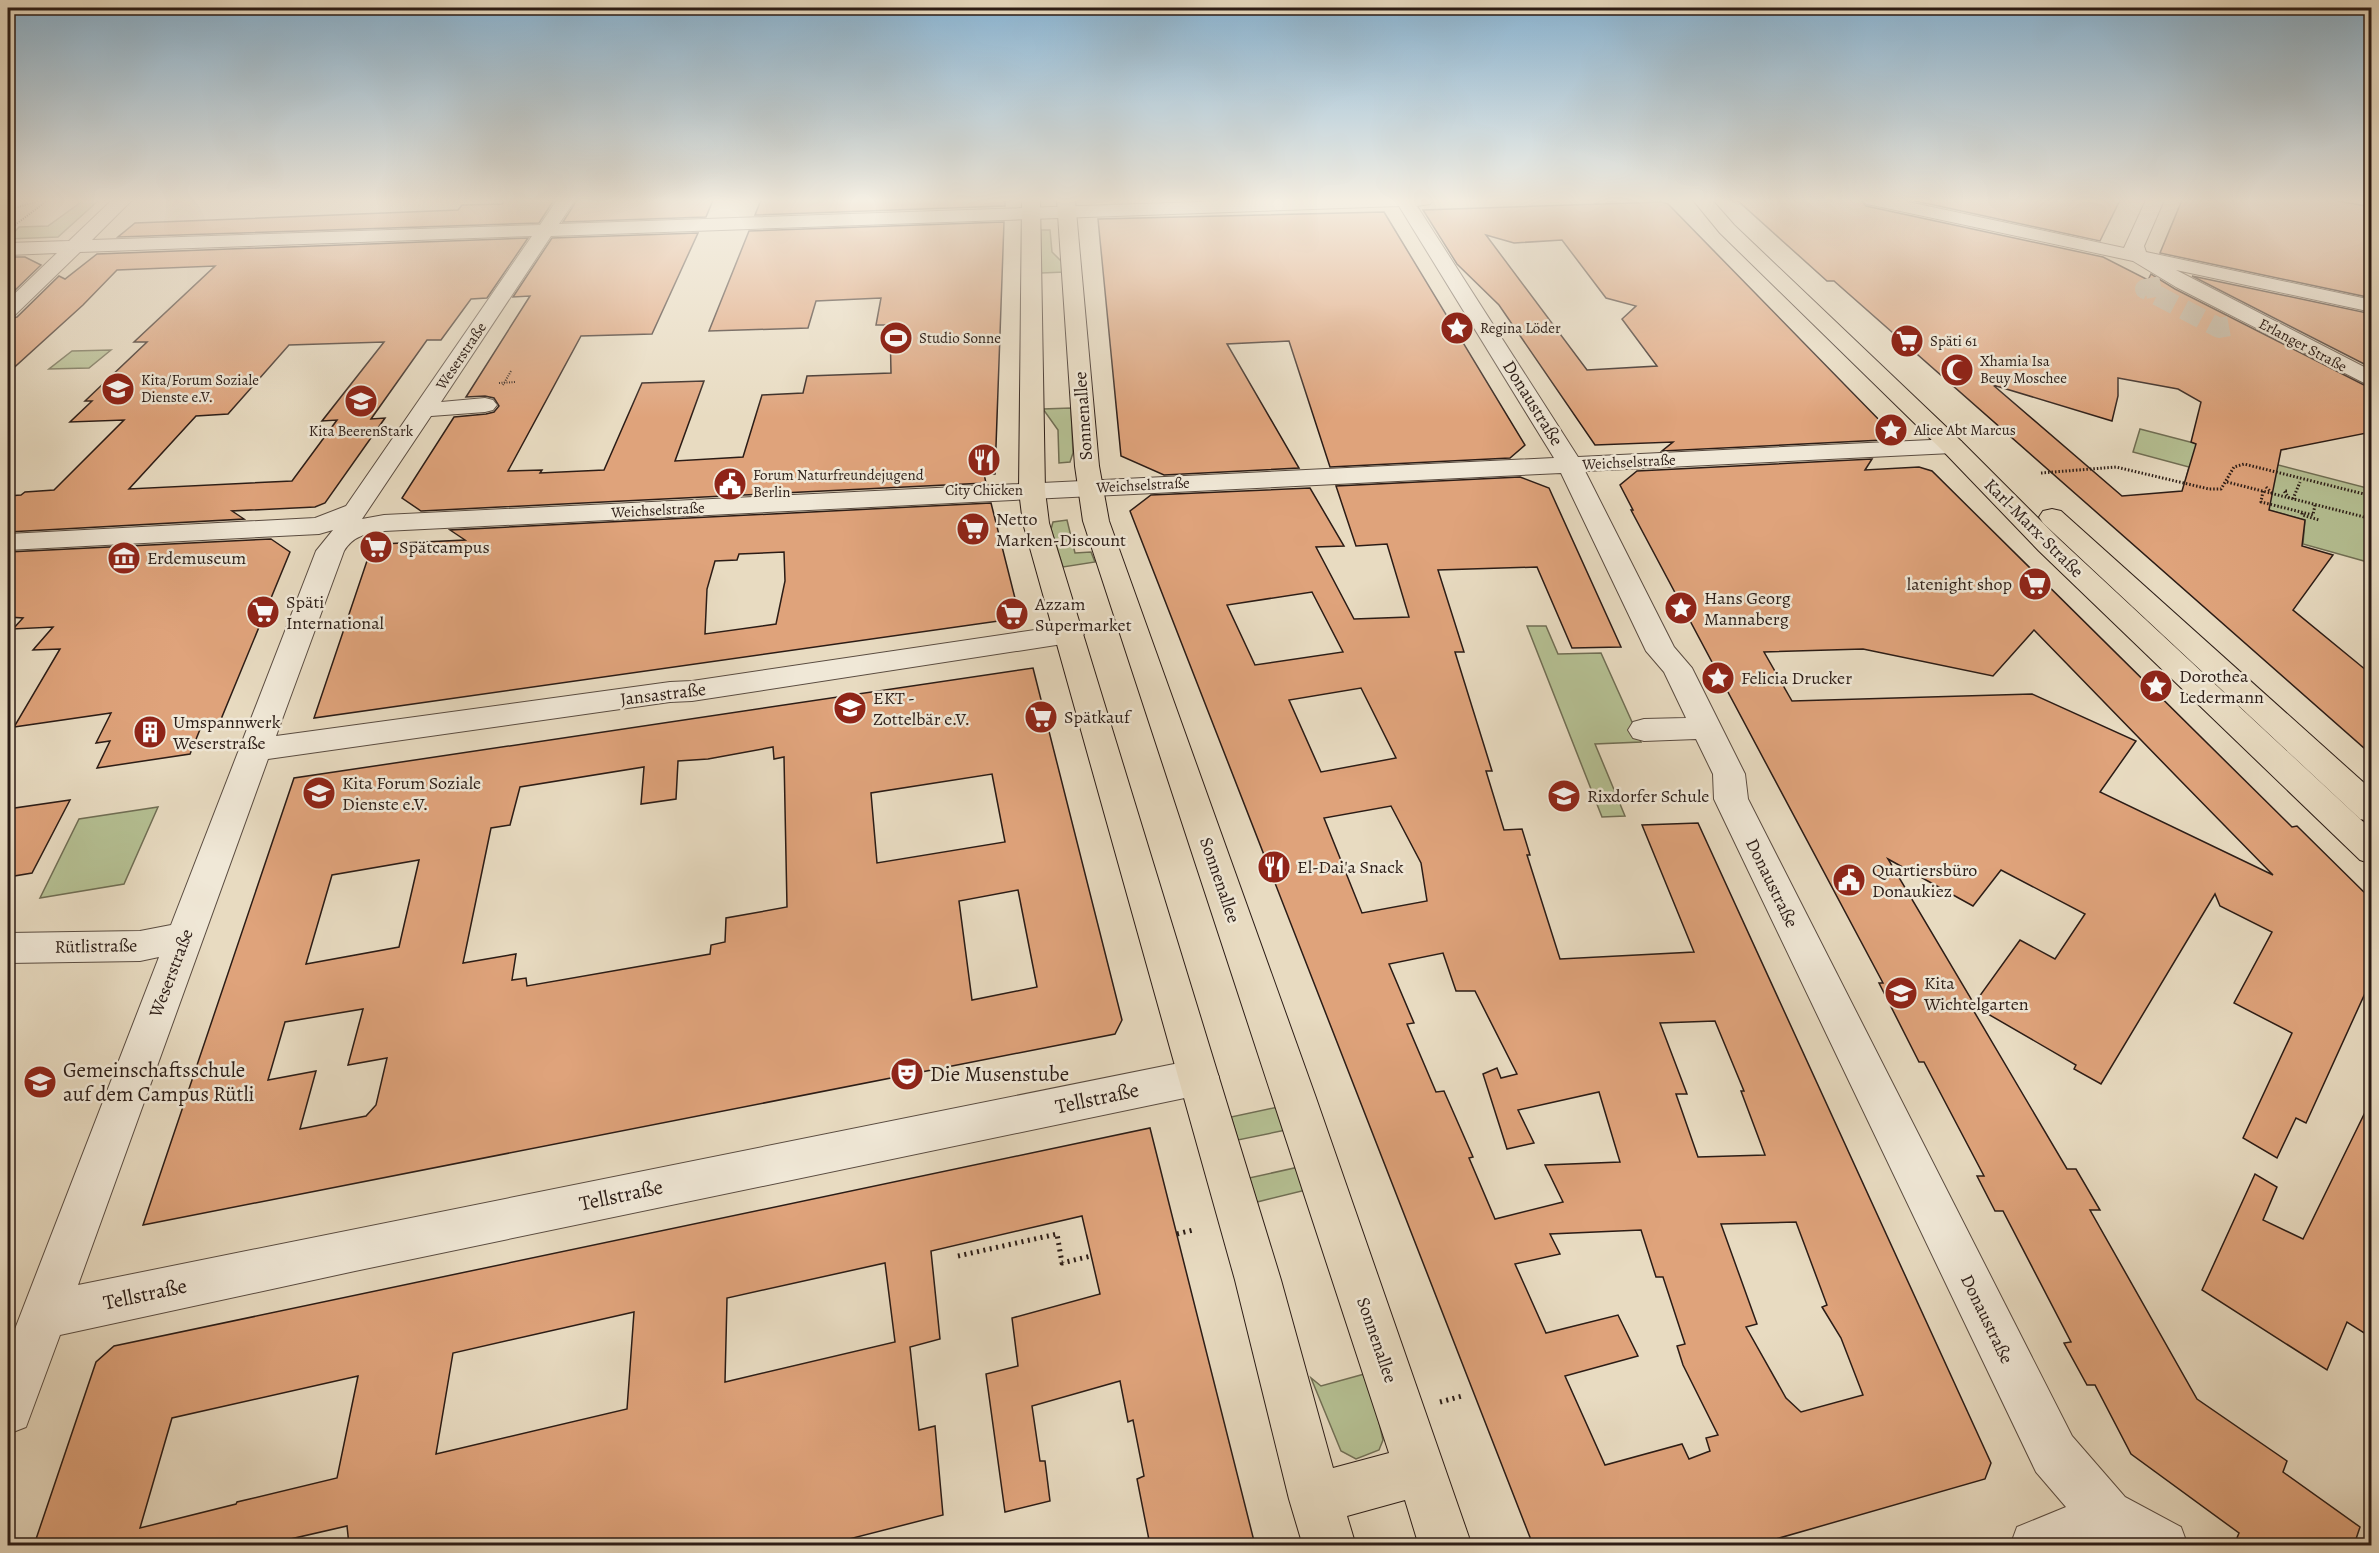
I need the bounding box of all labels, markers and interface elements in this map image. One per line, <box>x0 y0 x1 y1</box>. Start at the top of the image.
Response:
place icon: Regina Löder <box>1439 310 1475 346</box>
street label: Erlanger Straße <box>2255 313 2351 377</box>
street label: Weserstraße <box>431 318 491 394</box>
place label: Regina Löder <box>1480 318 1561 338</box>
sports icon: Studio Sonne <box>878 320 914 356</box>
supermarket icon: Späti 61 <box>1889 323 1925 359</box>
place label: Studio Sonne <box>919 328 1001 348</box>
place label: Späti 61 <box>1930 331 1977 351</box>
place label: Xhamia Isa Beuy Moschee <box>1980 351 2067 388</box>
mosque icon: Xhamia Isa Beuy Moschee <box>1939 352 1975 388</box>
street label: Donaustraße <box>1497 356 1569 450</box>
place label: Kita/Forum Soziale Dienste e.V. <box>141 370 259 407</box>
school or university icon: Kita/Forum Soziale Dienste e.V. <box>100 371 136 407</box>
street label: Sonnenallee <box>1068 371 1098 461</box>
school or university icon: Kita BeerenStark <box>343 383 379 419</box>
place icon: Alice Abt Marcus <box>1873 412 1909 448</box>
place label: Alice Abt Marcus <box>1913 420 2016 440</box>
place label: Kita BeerenStark <box>309 421 414 441</box>
restaurant icon: City Chicken <box>966 442 1002 478</box>
street label: Weichselstraße <box>1581 450 1677 474</box>
place label: Forum Naturfreundejugend Berlin <box>753 465 925 502</box>
public building icon: Forum Naturfreundejugend Berlin <box>712 466 748 502</box>
street label: Weichselstraße <box>1095 473 1191 497</box>
street label: Karl-Marx-Straße <box>1979 473 2089 583</box>
place label: City Chicken <box>945 480 1023 500</box>
street label: Weichselstraße <box>610 498 706 522</box>
place label: Netto Marken-Discount <box>996 507 1126 552</box>
supermarket icon: Netto Marken-Discount <box>955 511 991 547</box>
supermarket icon: Spätcampus <box>358 529 394 565</box>
place label: Spätcampus <box>399 535 490 559</box>
museum icon: Erdemuseum <box>106 540 142 576</box>
place label: Erdemuseum <box>147 546 246 570</box>
supermarket icon: latenight shop <box>2017 566 2053 602</box>
place label: latenight shop <box>1907 572 2012 596</box>
place label: Hans Georg Mannaberg <box>1704 586 1791 631</box>
place label: Späti International <box>286 590 385 635</box>
place icon: Hans Georg Mannaberg <box>1663 590 1699 626</box>
place label: Azzam Supermarket <box>1034 592 1132 637</box>
supermarket icon: Späti International <box>245 594 281 630</box>
supermarket icon: Azzam Supermarket <box>994 596 1030 632</box>
place icon: Felicia Drucker <box>1700 660 1736 696</box>
place label: Dorothea Ledermann <box>2179 664 2264 709</box>
place label: Felicia Drucker <box>1741 666 1852 690</box>
place icon: Dorothea Ledermann <box>2138 668 2174 704</box>
street label: Jansastraße <box>619 677 707 711</box>
place label: EKT - Zottelbär e.V. <box>873 686 970 731</box>
school or university icon: EKT - Zottelbär e.V. <box>832 690 868 726</box>
supermarket icon: Spätkauf <box>1023 699 1059 735</box>
place label: Spätkauf <box>1064 705 1133 729</box>
place label: Umspannwerk Weserstraße <box>172 710 281 755</box>
building icon: Umspannwerk Weserstraße <box>132 714 168 750</box>
place label: Kita Forum Soziale Dienste e.V. <box>342 771 481 816</box>
school or university icon: Kita Forum Soziale Dienste e.V. <box>301 775 337 811</box>
school or university icon: Rixdorfer Schule <box>1546 778 1582 814</box>
place label: Rixdorfer Schule <box>1587 784 1709 808</box>
street label: Sonnenallee <box>1194 834 1246 926</box>
street label: Donaustraße <box>1740 834 1804 932</box>
restaurant icon: El-Dai'a Snack <box>1256 849 1292 885</box>
place label: El-Dai'a Snack <box>1297 855 1404 879</box>
place label: Quartiersbüro Donaukiez <box>1872 858 1977 903</box>
public building icon: Quartiersbüro Donaukiez <box>1831 862 1867 898</box>
street label: Weserstraße <box>143 925 199 1021</box>
street label: Rütlistraße <box>54 933 138 959</box>
place label: Kita Wichtelgarten <box>1923 971 2029 1016</box>
school or university icon: Kita Wichtelgarten <box>1883 975 1919 1011</box>
place label: Gemeinschaftsschule auf dem Campus Rütli <box>63 1056 255 1108</box>
theatre icon: Die Musenstube <box>889 1056 925 1092</box>
place label: Die Musenstube <box>930 1060 1069 1088</box>
school or university icon: Gemeinschaftsschule auf dem Campus Rütli <box>22 1064 58 1100</box>
street label: Tellstraße <box>1053 1076 1141 1120</box>
street label: Tellstraße <box>577 1173 665 1217</box>
street label: Donaustraße <box>1955 1270 2019 1368</box>
street label: Tellstraße <box>101 1272 189 1316</box>
street label: Sonnenallee <box>1351 1294 1403 1386</box>

